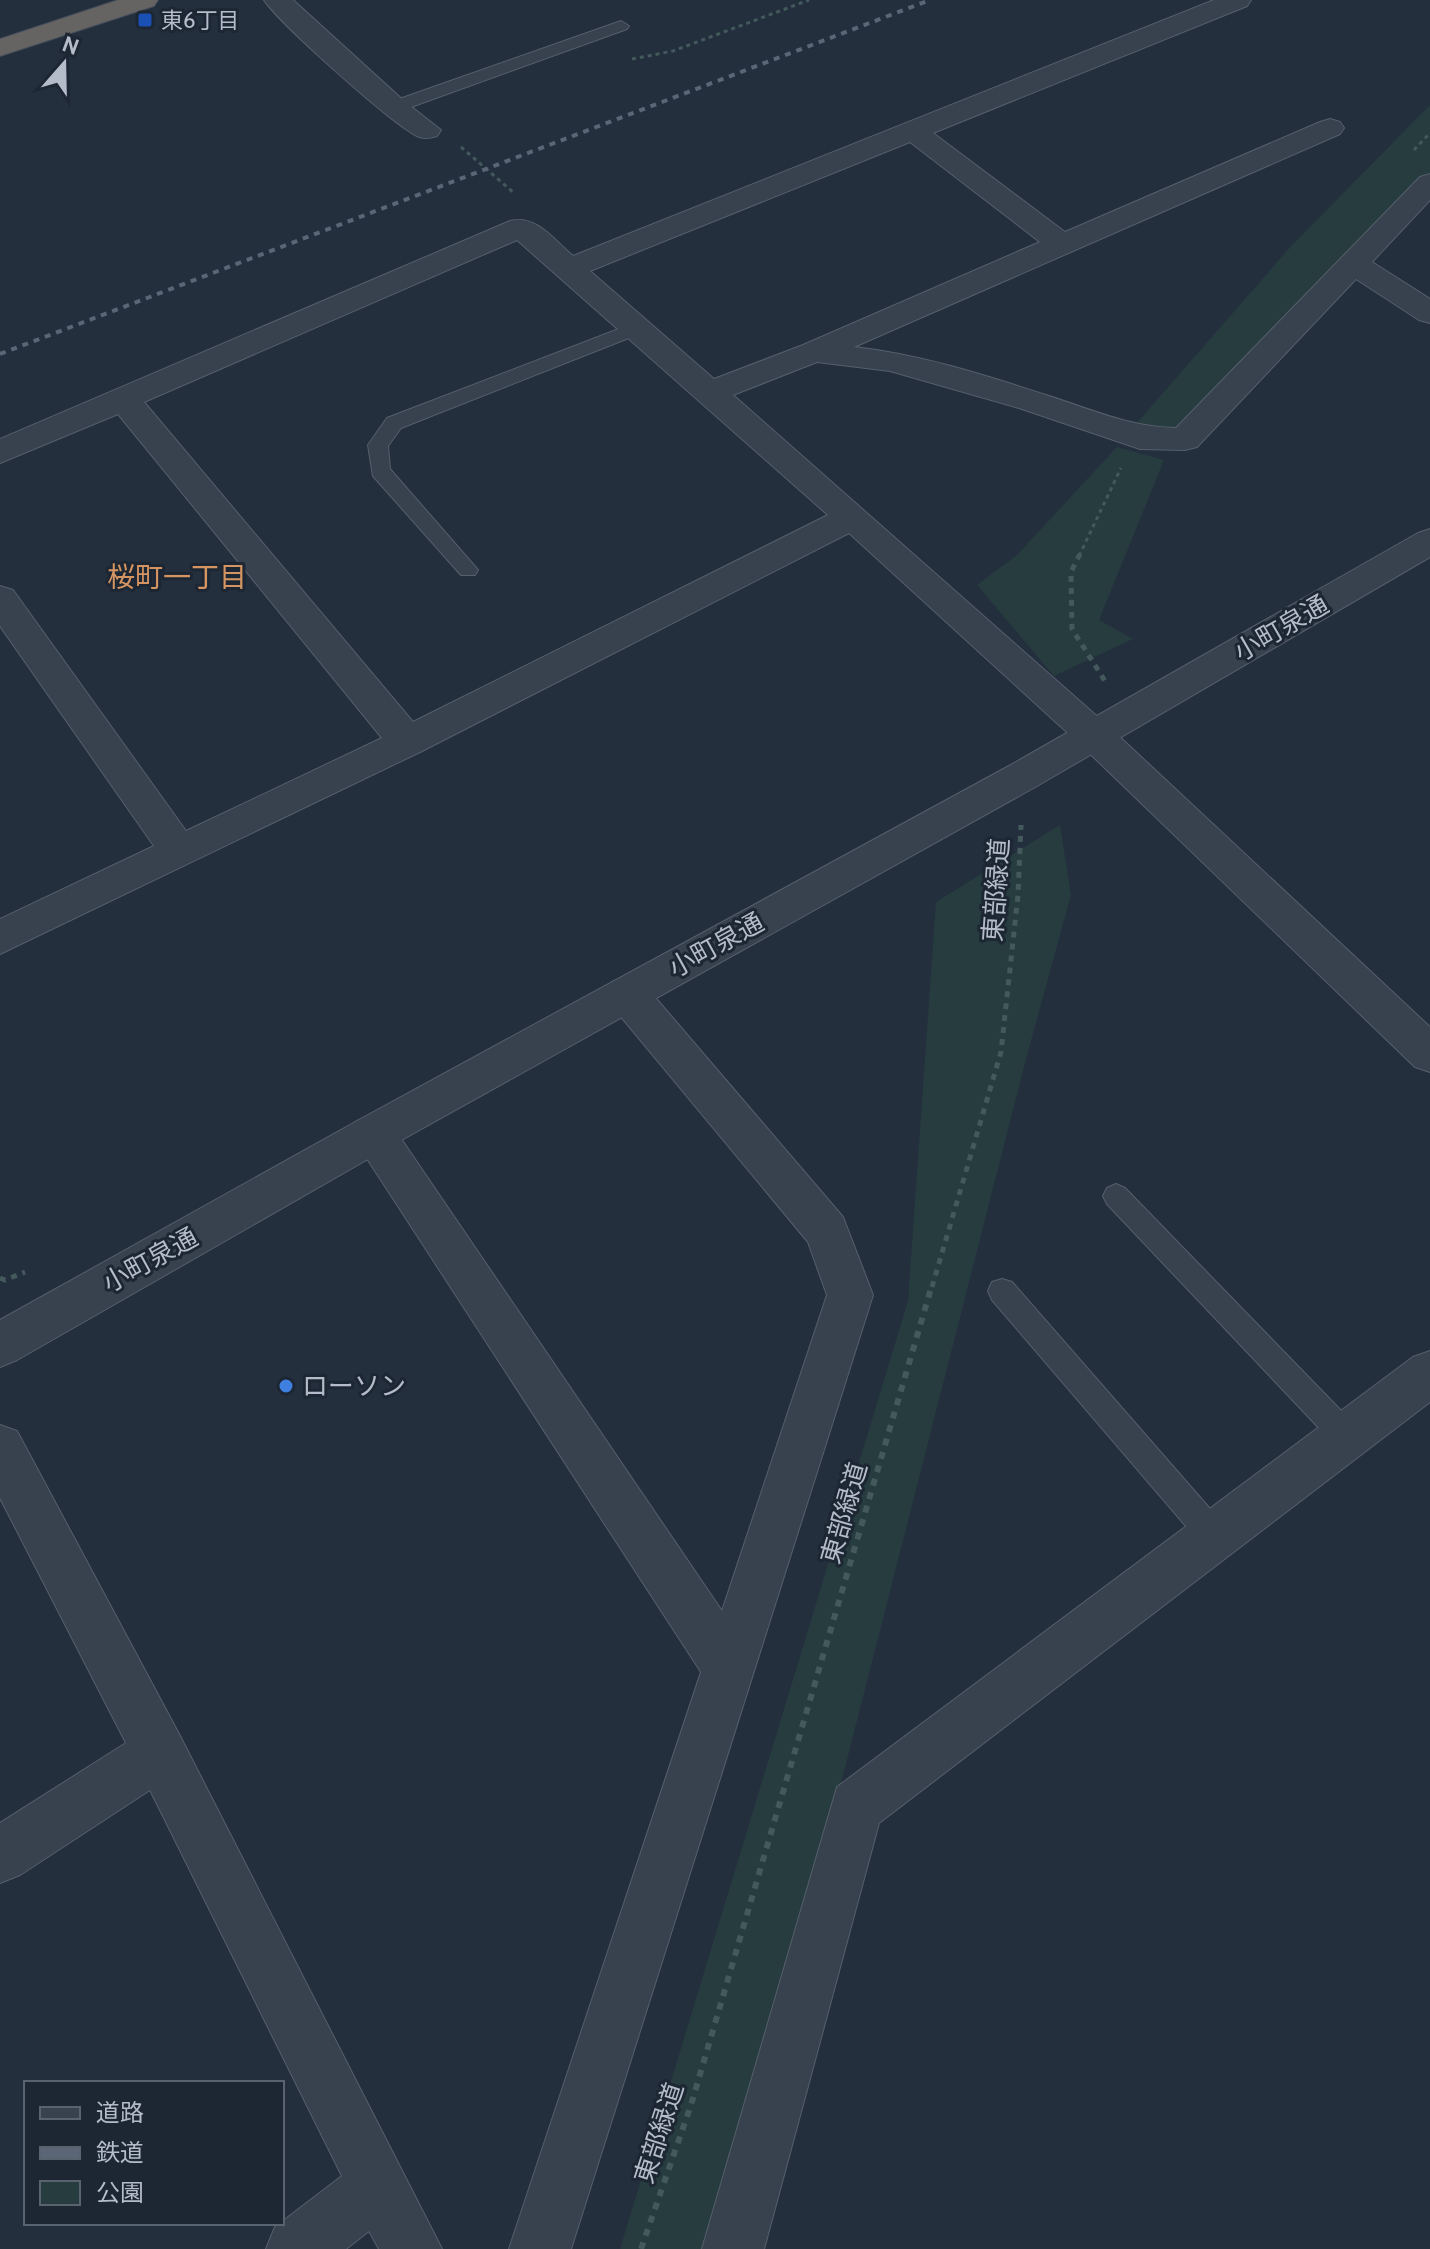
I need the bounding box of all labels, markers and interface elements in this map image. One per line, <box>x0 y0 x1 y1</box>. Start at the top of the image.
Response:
place label: 東6丁目 <box>161 7 240 34</box>
marker: 東6丁目 <box>136 11 154 29</box>
north arrow <box>24 24 104 104</box>
text: N <box>59 30 83 61</box>
district label: 桜町一丁目 <box>107 560 247 594</box>
street label: 小町泉通 <box>1228 588 1334 668</box>
street label: 東部緑道 <box>976 837 1016 943</box>
street label: 小町泉通 <box>663 906 769 984</box>
street label: 小町泉通 <box>97 1221 203 1299</box>
place label: ローソン <box>302 1370 406 1402</box>
marker: ローソン <box>277 1377 295 1395</box>
street label: 東部緑道 <box>814 1459 874 1567</box>
street label: 東部緑道 <box>628 2079 690 2187</box>
legend <box>24 2081 284 2225</box>
text: 道路 <box>96 2098 144 2127</box>
text: 鉄道 <box>96 2138 144 2167</box>
text: 公園 <box>96 2178 144 2207</box>

